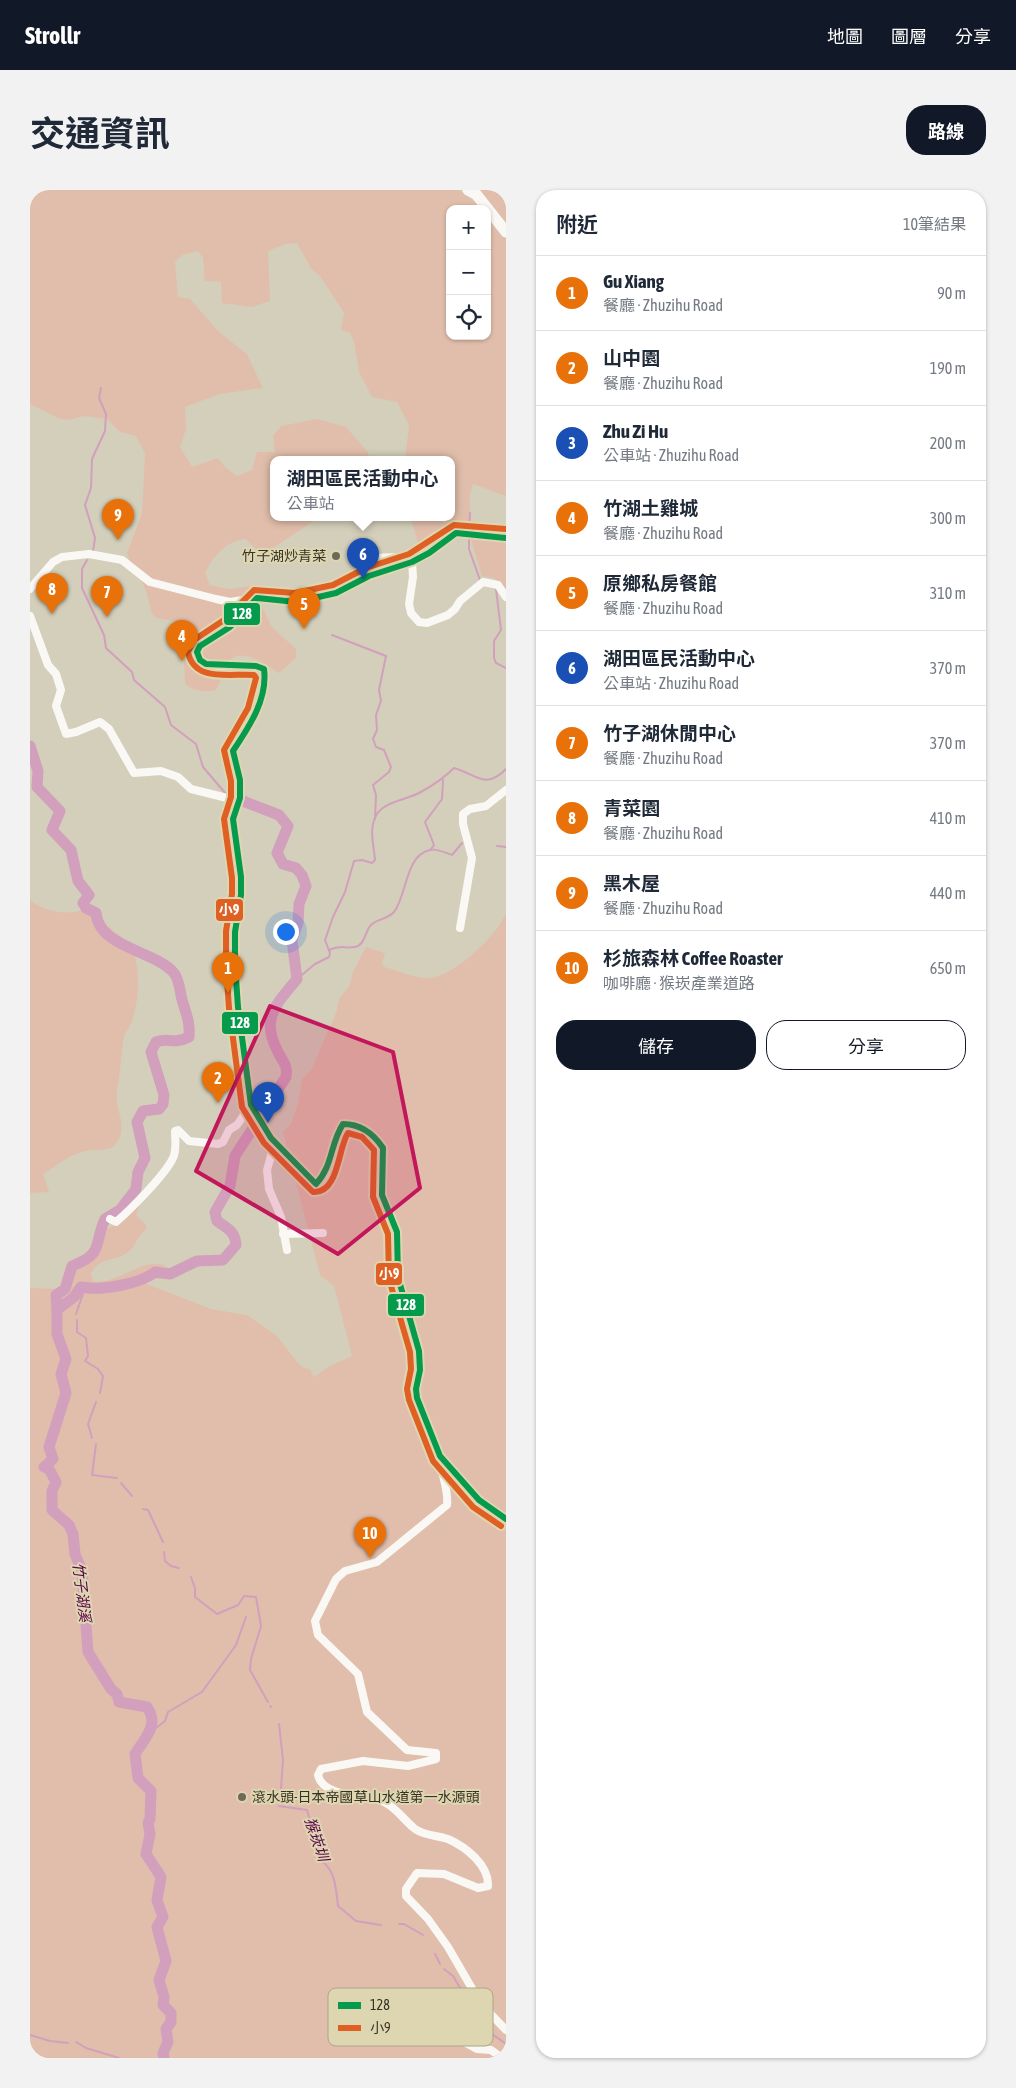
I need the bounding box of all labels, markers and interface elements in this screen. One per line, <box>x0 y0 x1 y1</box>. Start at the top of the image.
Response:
text: Strollr <box>25 22 80 49</box>
text: 地圖 <box>827 26 863 47</box>
text: 圖層 <box>891 26 927 47</box>
text: 分享 <box>955 26 991 47</box>
button: 路線 <box>906 105 986 155</box>
text: 交通資訊 <box>30 113 170 153</box>
map controls <box>446 205 491 340</box>
button: + <box>446 205 491 250</box>
text: 附近 <box>556 212 598 236</box>
text: 10筆結果 <box>903 215 966 233</box>
button: − <box>446 250 491 295</box>
text: Gu Xiang <box>603 270 664 292</box>
text: 1 <box>568 284 576 302</box>
text: 90 m <box>937 284 966 302</box>
button: locate <box>446 295 491 340</box>
text: 餐廳 · Zhuzihu Road <box>603 296 723 314</box>
text: 山中園 <box>603 347 660 369</box>
text: 2 <box>568 359 576 377</box>
text: 190 m <box>930 359 966 377</box>
text: 餐廳 · Zhuzihu Road <box>603 374 723 392</box>
text: Zhu Zi Hu <box>603 420 668 442</box>
text: 3 <box>568 434 576 452</box>
text: 200 m <box>930 434 966 452</box>
text: 公車站 · Zhuzihu Road <box>603 446 739 464</box>
popup <box>270 456 455 521</box>
text: 湖田區民活動中心 <box>286 467 439 489</box>
text: 公車站 <box>286 494 335 512</box>
text: 竹湖土雞城 <box>603 497 698 519</box>
pin: 9 <box>102 499 134 540</box>
text: 4 <box>568 509 576 527</box>
text: 300 m <box>930 509 966 527</box>
text: 餐廳 · Zhuzihu Road <box>603 524 723 542</box>
pin: 6 <box>347 538 379 579</box>
place label: 竹子湖炒青菜 <box>242 548 326 564</box>
marker: 竹子湖炒青菜 <box>330 550 342 562</box>
text: 原鄉私房餐館 <box>603 572 717 594</box>
pin: 8 <box>36 573 68 614</box>
pin: 7 <box>91 576 123 617</box>
text: 5 <box>568 584 576 602</box>
text: 310 m <box>930 584 966 602</box>
pin: 5 <box>288 588 320 629</box>
text: 餐廳 · Zhuzihu Road <box>603 599 723 617</box>
line badge: 128 <box>223 602 261 626</box>
text: 128 <box>232 606 252 622</box>
pin: 4 <box>166 620 198 661</box>
text: 湖田區民活動中心 <box>603 647 755 669</box>
text: 6 <box>568 659 576 677</box>
text: 370 m <box>930 659 966 677</box>
text: 公車站 · Zhuzihu Road <box>603 674 739 692</box>
text: 竹子湖休閒中心 <box>603 722 736 744</box>
text: 7 <box>568 734 576 752</box>
text: 370 m <box>930 734 966 752</box>
text: 餐廳 · Zhuzihu Road <box>603 749 723 767</box>
text: 青菜園 <box>603 797 660 819</box>
text: 8 <box>568 809 576 827</box>
text: 410 m <box>930 809 966 827</box>
text: 餐廳 · Zhuzihu Road <box>603 824 723 842</box>
text: 黑木屋 <box>603 872 660 894</box>
text: 9 <box>568 884 576 902</box>
text: 440 m <box>930 884 966 902</box>
line badge: 小9 <box>215 898 244 922</box>
text: 餐廳 · Zhuzihu Road <box>603 899 723 917</box>
text: 小9 <box>219 902 240 918</box>
your location <box>273 919 299 945</box>
text: 杉旅森林 Coffee Roaster <box>603 947 783 969</box>
pin: 1 <box>212 952 244 993</box>
text: 10 <box>564 959 580 977</box>
text: 650 m <box>930 959 966 977</box>
text: 咖啡廳 · 猴崁產業道路 <box>603 974 755 992</box>
line badge: 128 <box>221 1011 259 1035</box>
text: 128 <box>230 1015 250 1031</box>
button: 儲存 <box>556 1020 756 1070</box>
button: 分享 <box>766 1020 966 1070</box>
pin: 2 <box>202 1062 234 1103</box>
pin: 3 <box>252 1082 284 1123</box>
line badge: 小9 <box>375 1262 403 1286</box>
text: 小9 <box>379 1266 400 1282</box>
line badge: 128 <box>387 1293 425 1317</box>
text: 128 <box>396 1297 416 1313</box>
pin: 10 <box>354 1517 386 1558</box>
water label: 竹子湖溪 <box>70 1561 94 1625</box>
place label: 滾水頭-日本帝國草山水道第一水源頭 <box>252 1789 480 1805</box>
marker: 滾水頭-日本帝國草山水道第一水源頭 <box>236 1791 248 1803</box>
water label: 猴崁圳 <box>302 1815 333 1865</box>
legend <box>328 1988 493 2046</box>
text: 128 <box>370 1997 390 2013</box>
text: 小9 <box>370 2020 391 2036</box>

